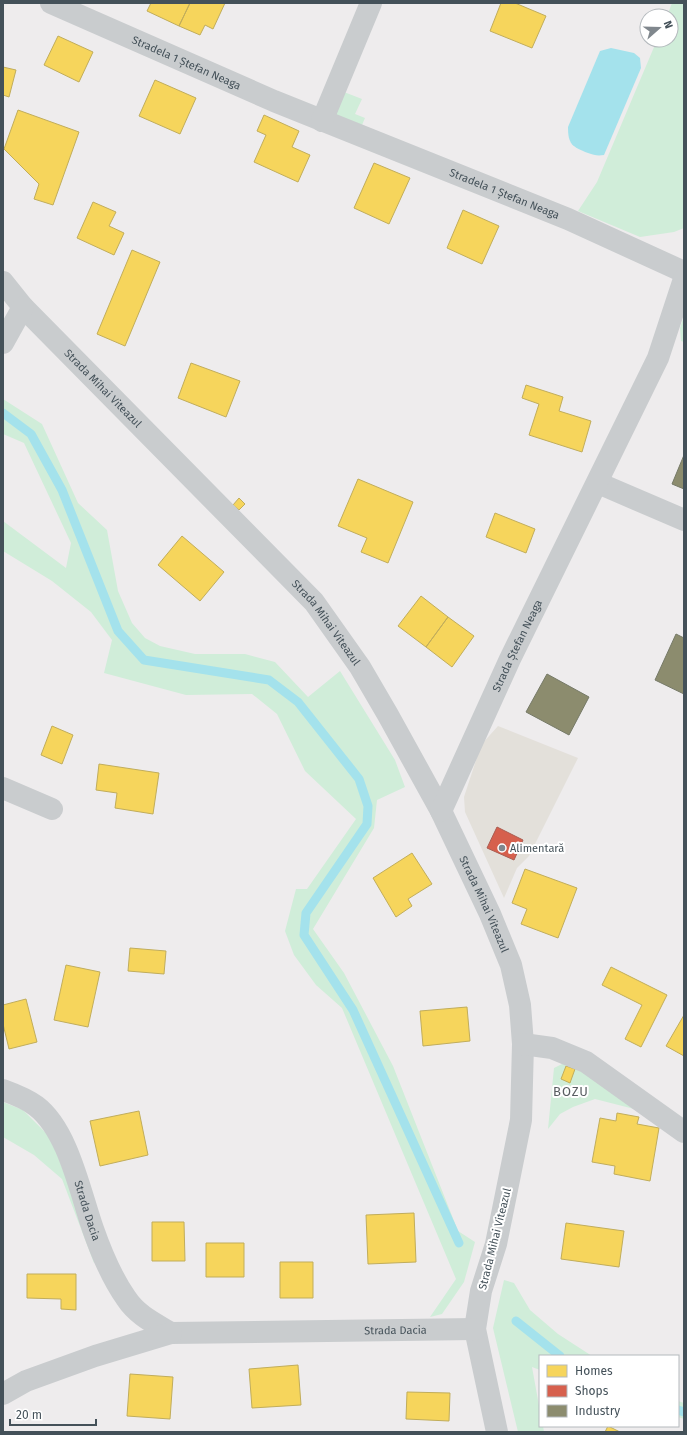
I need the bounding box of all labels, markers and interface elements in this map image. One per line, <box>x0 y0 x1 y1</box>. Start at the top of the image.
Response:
north arrow <box>639 8 679 48</box>
text: N <box>661 19 675 30</box>
street label: Stradela 1 Ștefan Neaga <box>130 33 243 92</box>
street label: Stradela 1 Ștefan Neaga <box>448 166 562 221</box>
street label: Strada Mihai Viteazul <box>62 346 144 430</box>
street label: Strada Mihai Viteazul <box>289 577 363 668</box>
street label: Strada Ștefan Neaga <box>489 597 545 694</box>
place label: Alimentară <box>510 842 564 855</box>
marker: Alimentară <box>497 843 507 853</box>
street label: Strada Mihai Viteazul <box>457 854 512 954</box>
district label: BOZU <box>553 1084 589 1099</box>
street label: Strada Dacia <box>72 1179 103 1242</box>
street label: Strada Mihai Viteazul <box>476 1187 514 1291</box>
street label: Strada Dacia <box>364 1323 427 1337</box>
legend <box>539 1355 679 1427</box>
text: Homes <box>575 1364 613 1378</box>
text: Shops <box>575 1384 609 1398</box>
scale bar <box>10 1401 96 1427</box>
text: Industry <box>575 1404 620 1418</box>
text: 20 m <box>16 1408 42 1422</box>

